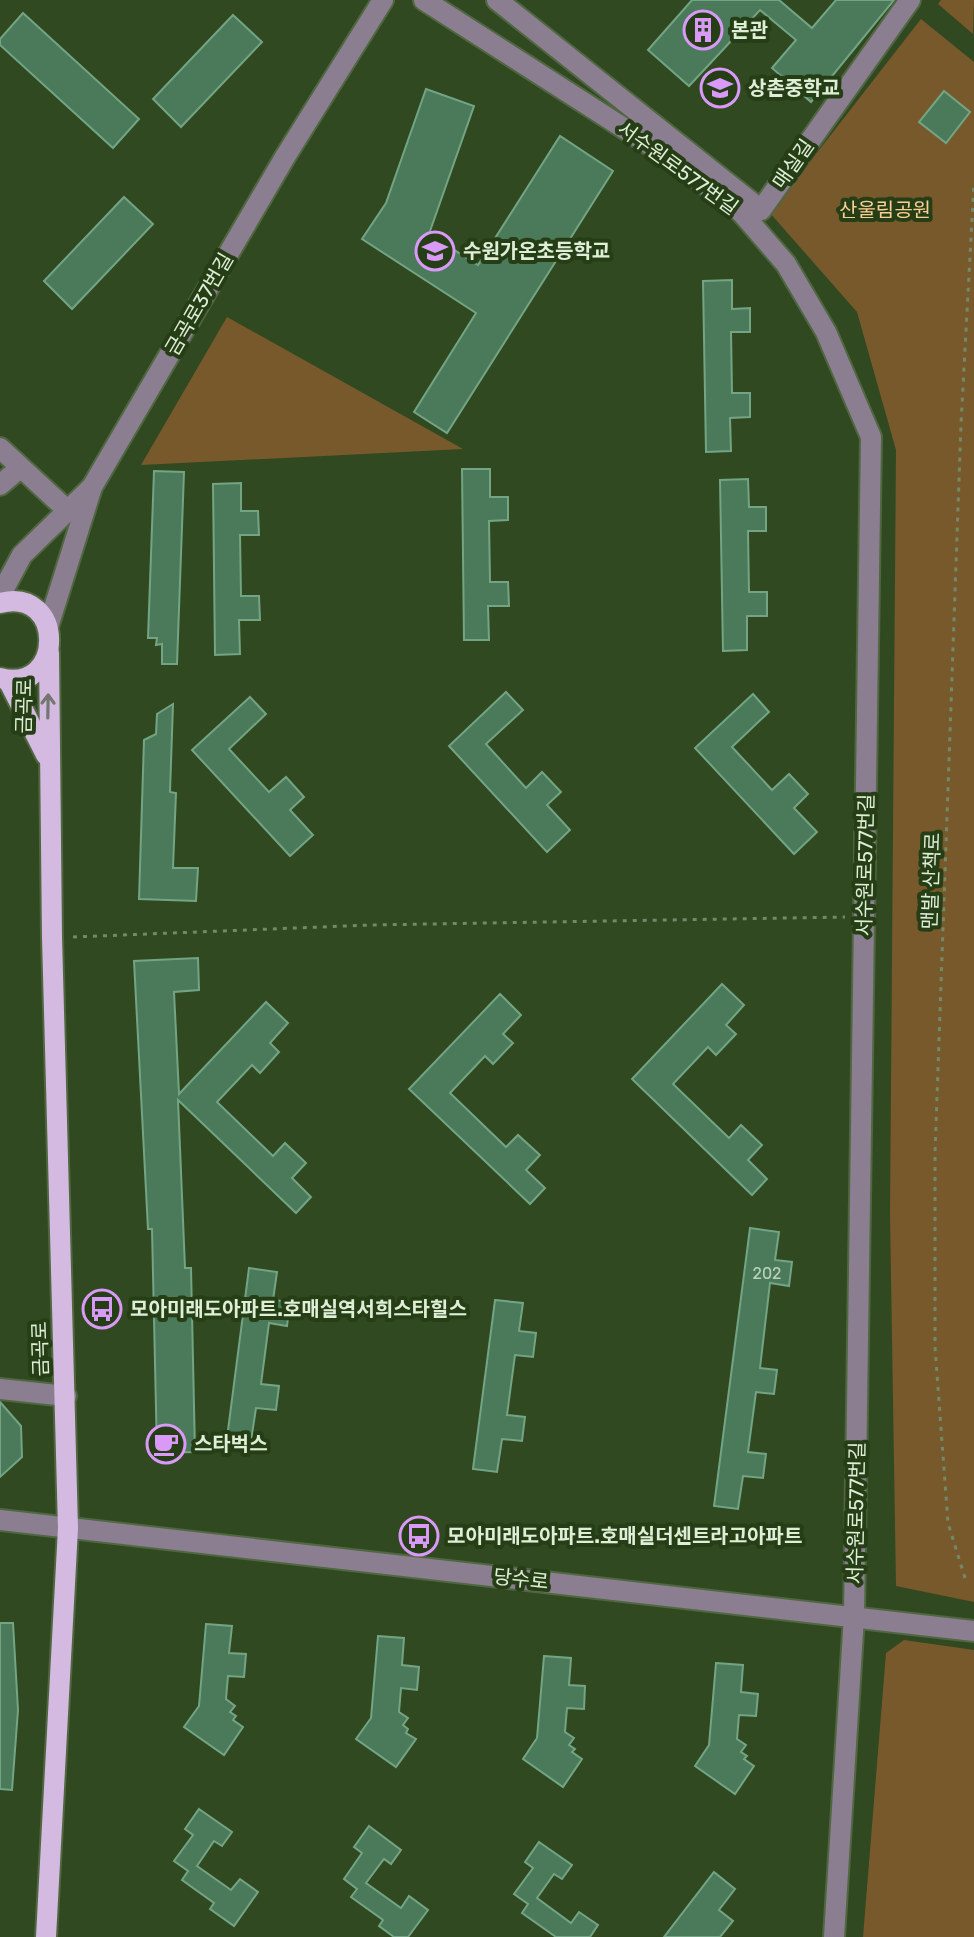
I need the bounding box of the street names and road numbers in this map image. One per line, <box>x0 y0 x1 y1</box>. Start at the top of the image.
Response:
street label: 서수원로577번길 <box>613 116 743 220</box>
street label: 매실길 <box>767 135 819 193</box>
street label: 금곡로37번길 <box>160 249 238 359</box>
street label: 금곡로 <box>12 678 36 734</box>
street label: 서수원로577번길 <box>852 793 878 937</box>
street label: 맨발 산책로 <box>917 832 945 930</box>
street label: 금곡로 <box>27 1321 53 1377</box>
street label: 서수원로577번길 <box>843 1441 869 1585</box>
street label: 당수로 <box>492 1564 550 1594</box>

